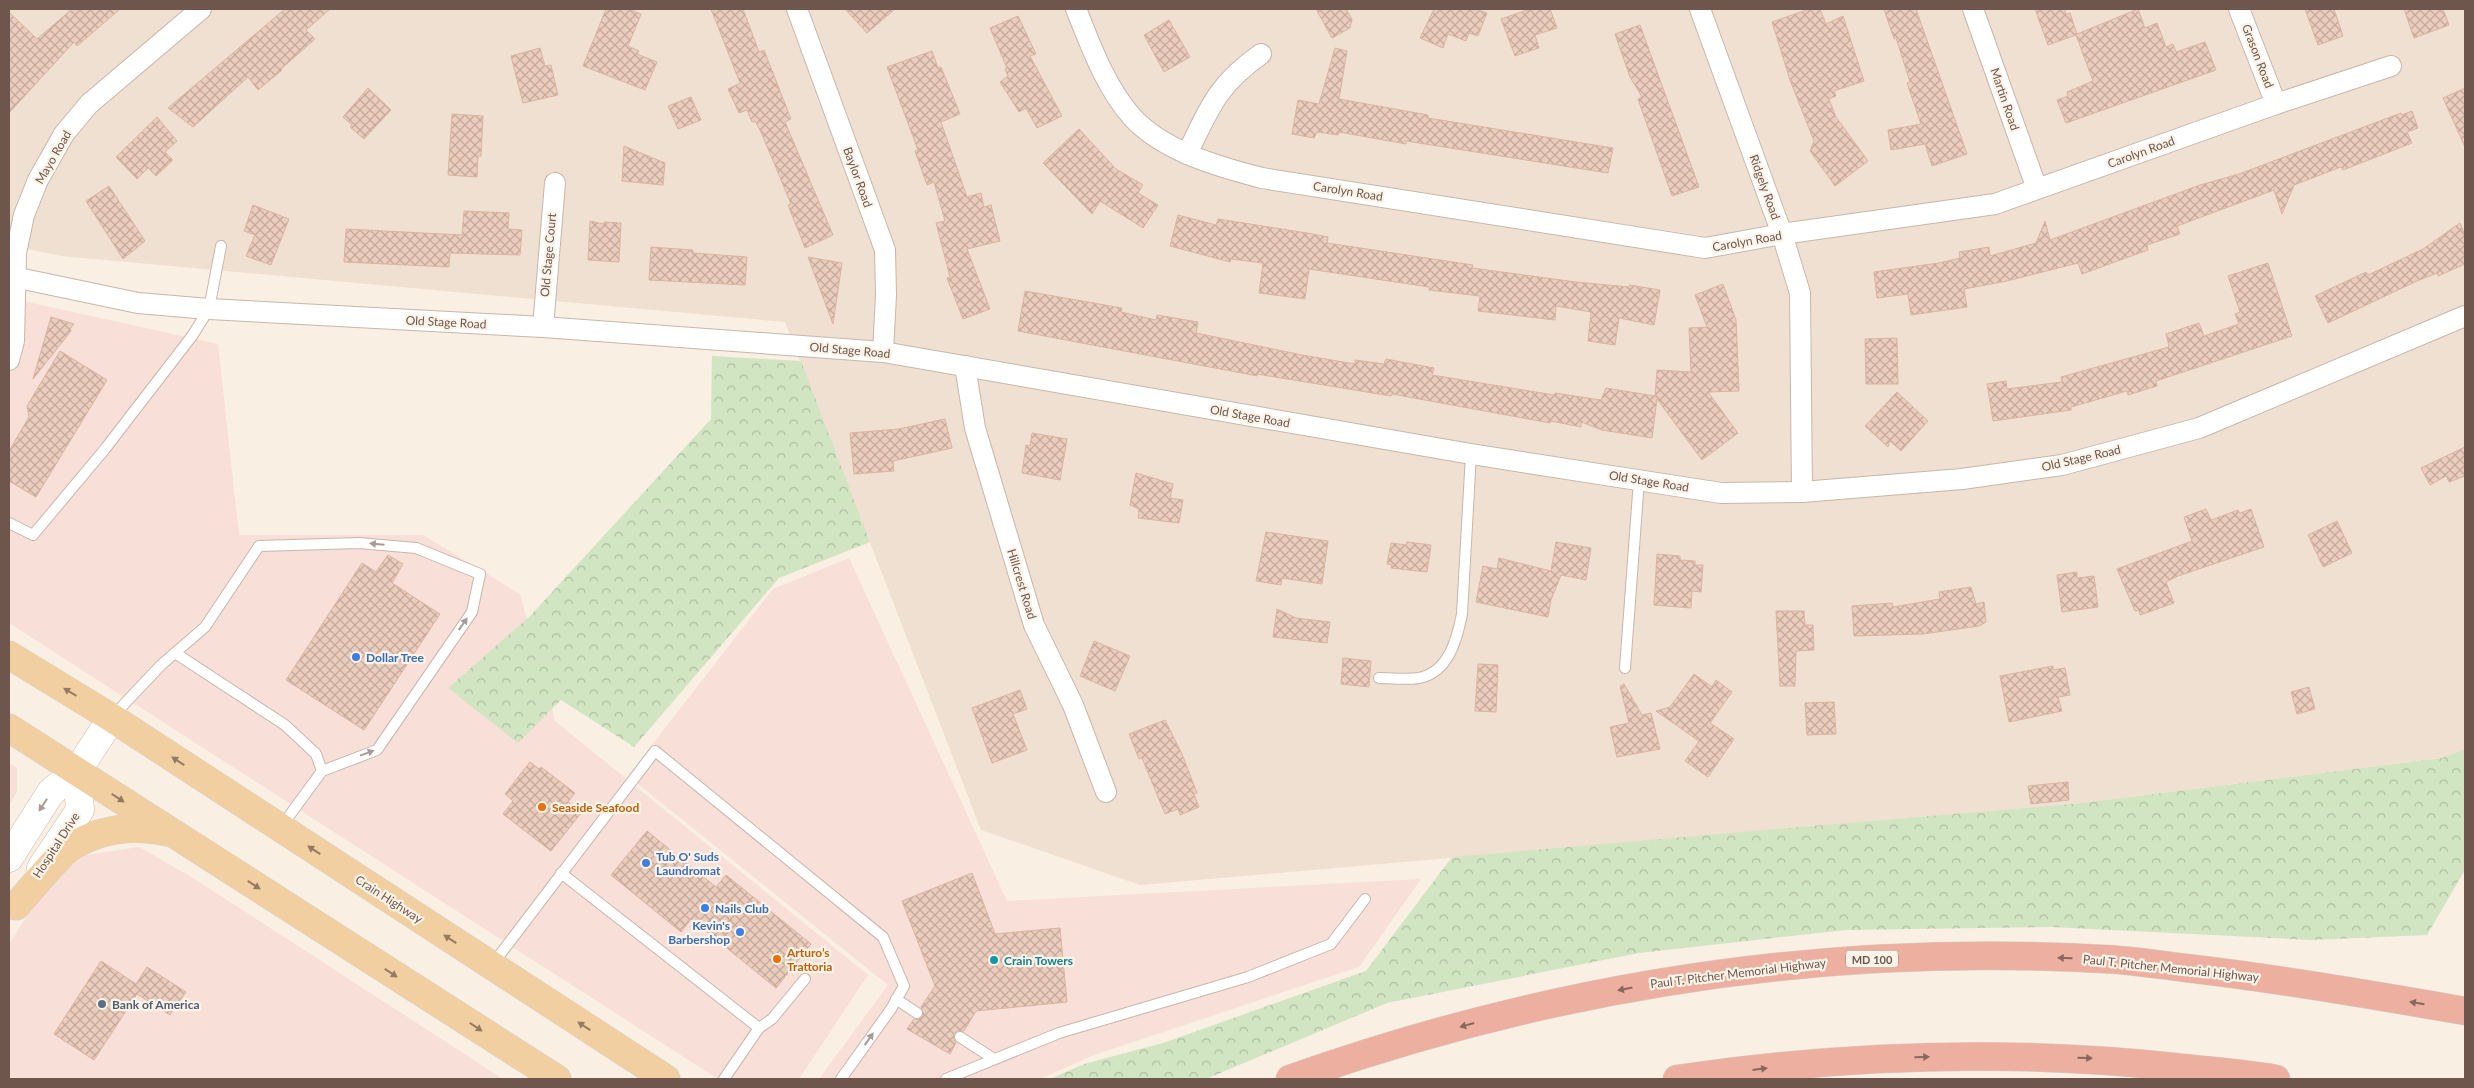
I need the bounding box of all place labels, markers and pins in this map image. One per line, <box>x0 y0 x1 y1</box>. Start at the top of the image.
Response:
place label: Dollar Tree <box>366 650 424 665</box>
marker: Dollar Tree <box>350 651 362 663</box>
place label: Seaside Seafood <box>552 800 639 815</box>
marker: Seaside Seafood <box>536 801 548 813</box>
place label: Tub O' Suds Laundromat <box>656 849 721 878</box>
marker: Tub O' Suds Laundromat <box>640 857 652 869</box>
place label: Nails Club <box>715 901 769 916</box>
marker: Nails Club <box>699 902 711 914</box>
place label: Kevin's Barbershop <box>668 918 730 947</box>
marker: Kevin's Barbershop <box>734 926 746 938</box>
place label: Arturo’s Trattoria <box>786 945 832 974</box>
marker: Arturo’s Trattoria <box>771 953 783 965</box>
place label: Crain Towers <box>1004 953 1073 968</box>
marker: Crain Towers <box>988 954 1000 966</box>
place label: Bank of America <box>112 997 200 1012</box>
marker: Bank of America <box>96 998 108 1010</box>

